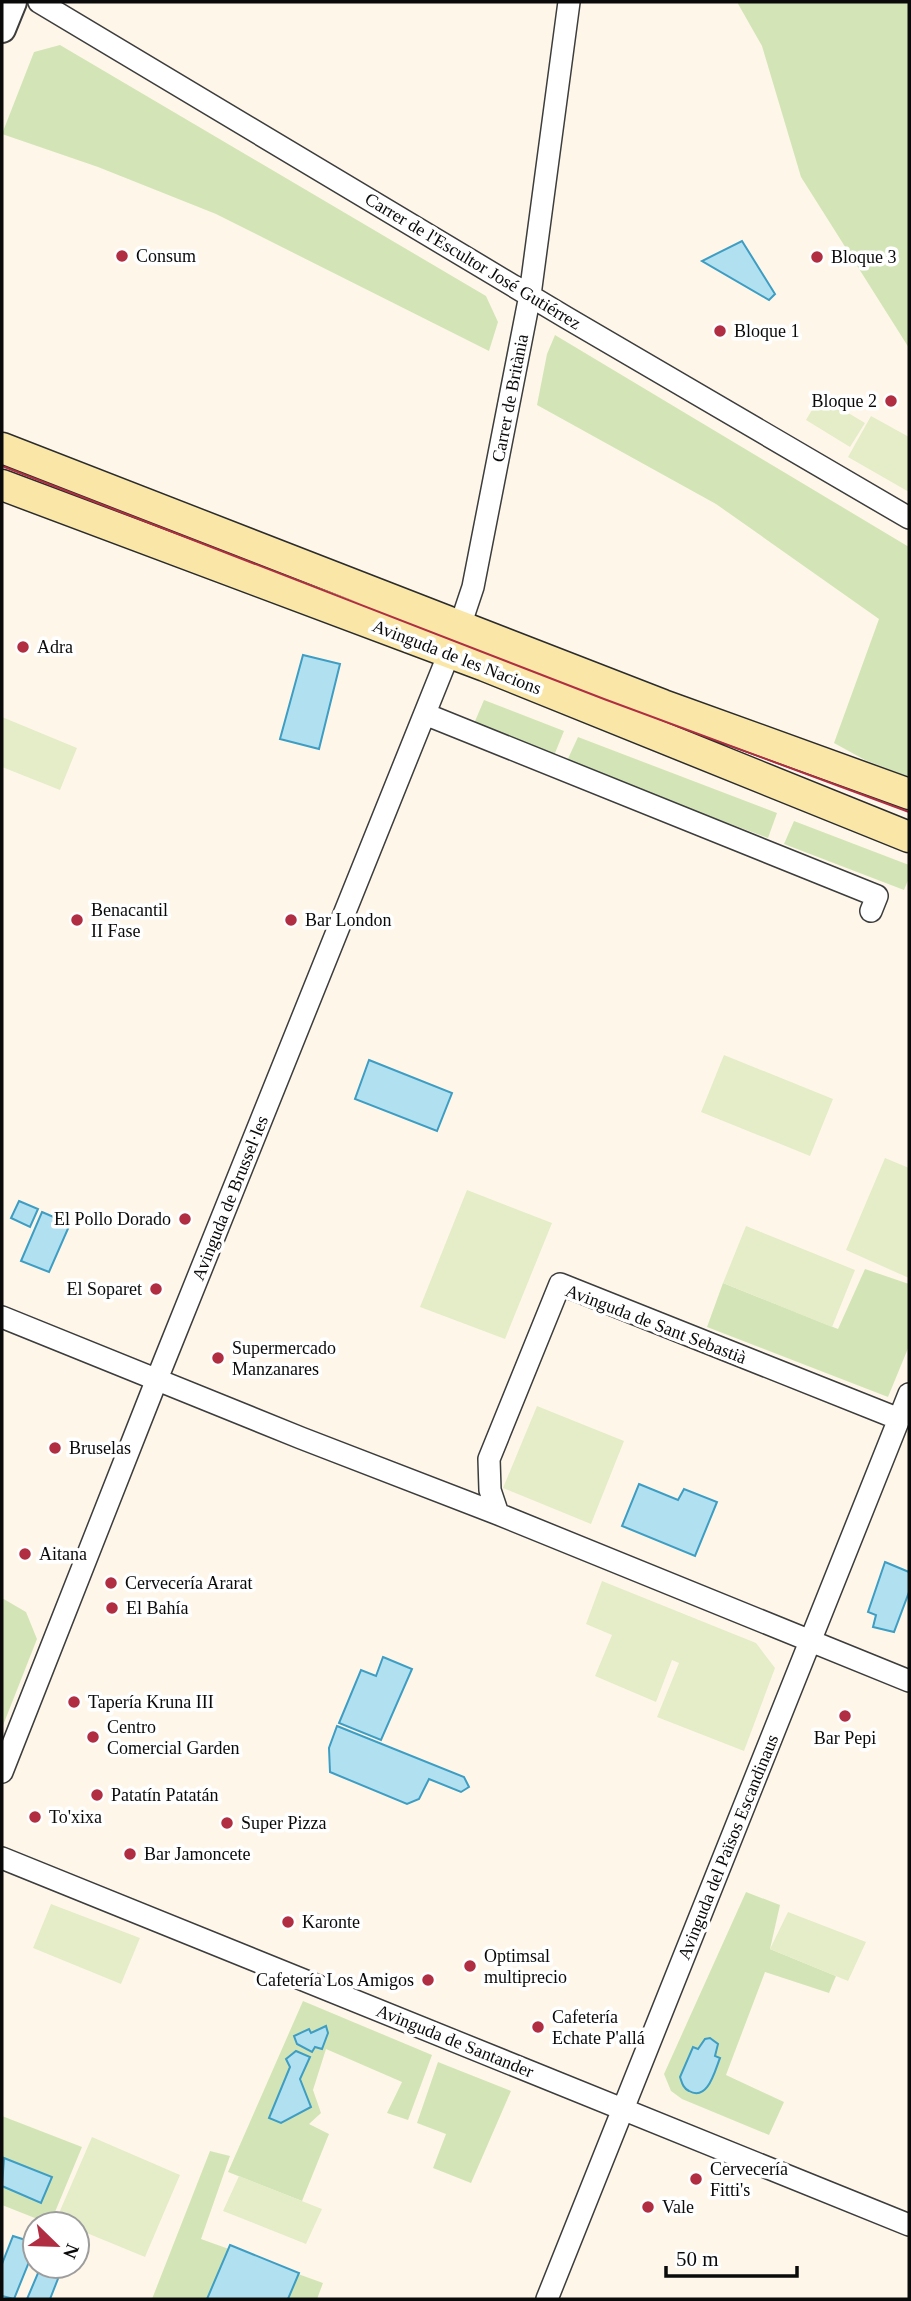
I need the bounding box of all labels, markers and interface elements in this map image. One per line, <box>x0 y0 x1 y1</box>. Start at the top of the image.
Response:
street label: Carrer de l'Escultor José Gutiérrez <box>361 189 585 333</box>
place label: Consum <box>136 246 196 266</box>
place label: Bloque 3 <box>831 247 897 267</box>
marker: Consum <box>114 248 130 264</box>
marker: Bloque 3 <box>809 249 825 265</box>
place label: Bloque 1 <box>734 321 800 341</box>
marker: Bloque 1 <box>712 323 728 339</box>
street label: Carrer de Britània <box>488 332 532 464</box>
place label: Bloque 2 <box>812 391 877 411</box>
marker: Bloque 2 <box>883 393 899 409</box>
street label: Avinguda de les Nacions <box>370 616 544 698</box>
place label: Adra <box>37 637 73 657</box>
marker: Adra <box>15 639 31 655</box>
place label: Benacantil II Fase <box>91 900 168 941</box>
place label: Bar London <box>305 910 391 930</box>
marker: Benacantil II Fase <box>69 912 85 928</box>
marker: Bar London <box>283 912 299 928</box>
street label: Avinguda de Brussel·les <box>188 1113 272 1283</box>
place label: El Pollo Dorado <box>54 1209 171 1229</box>
marker: El Pollo Dorado <box>177 1211 193 1227</box>
place label: El Soparet <box>67 1279 142 1299</box>
street label: Avinguda de Sant Sebastià <box>563 1280 749 1368</box>
marker: El Soparet <box>148 1281 164 1297</box>
place label: Supermercado Manzanares <box>232 1338 336 1379</box>
marker: Supermercado Manzanares <box>210 1350 226 1366</box>
place label: Bruselas <box>69 1438 131 1458</box>
marker: Bruselas <box>47 1440 63 1456</box>
place label: Aitana <box>39 1544 87 1564</box>
marker: Aitana <box>17 1546 33 1562</box>
place label: Cervecería Ararat <box>125 1573 252 1593</box>
marker: Cervecería Ararat <box>103 1575 119 1591</box>
place label: El Bahía <box>126 1598 188 1618</box>
marker: El Bahía <box>104 1600 120 1616</box>
place label: Tapería Kruna III <box>88 1692 214 1712</box>
marker: Tapería Kruna III <box>66 1694 82 1710</box>
marker: Bar Pepi <box>837 1708 853 1724</box>
place label: Centro Comercial Garden <box>107 1717 239 1758</box>
place label: Bar Pepi <box>814 1728 876 1748</box>
marker: Centro Comercial Garden <box>85 1729 101 1745</box>
street label: Avinguda del Països Escandinaus <box>674 1731 782 1963</box>
place label: Patatín Patatán <box>111 1785 218 1805</box>
marker: Patatín Patatán <box>89 1787 105 1803</box>
place label: To'xixa <box>49 1807 102 1827</box>
marker: To'xixa <box>27 1809 43 1825</box>
place label: Super Pizza <box>241 1813 326 1833</box>
marker: Super Pizza <box>219 1815 235 1831</box>
place label: Bar Jamoncete <box>144 1844 250 1864</box>
marker: Bar Jamoncete <box>122 1846 138 1862</box>
place label: Karonte <box>302 1912 360 1932</box>
marker: Karonte <box>280 1914 296 1930</box>
place label: Optimsal multiprecio <box>484 1946 567 1987</box>
marker: Optimsal multiprecio <box>462 1958 478 1974</box>
place label: Cafetería Los Amigos <box>256 1970 414 1990</box>
marker: Cafetería Los Amigos <box>420 1972 436 1988</box>
street label: Avinguda de Santander <box>374 2000 536 2082</box>
place label: Cafetería Echate P'allá <box>552 2007 645 2048</box>
marker: Cafetería Echate P'allá <box>530 2019 546 2035</box>
place label: Cervecería Fitti's <box>710 2159 788 2200</box>
marker: Cervecería Fitti's <box>688 2171 704 2187</box>
place label: Vale <box>662 2197 694 2217</box>
marker: Vale <box>640 2199 656 2215</box>
north arrow <box>21 2210 91 2280</box>
scale bar <box>666 2234 797 2278</box>
text: N <box>59 2241 84 2262</box>
text: 50 m <box>676 2247 719 2271</box>

